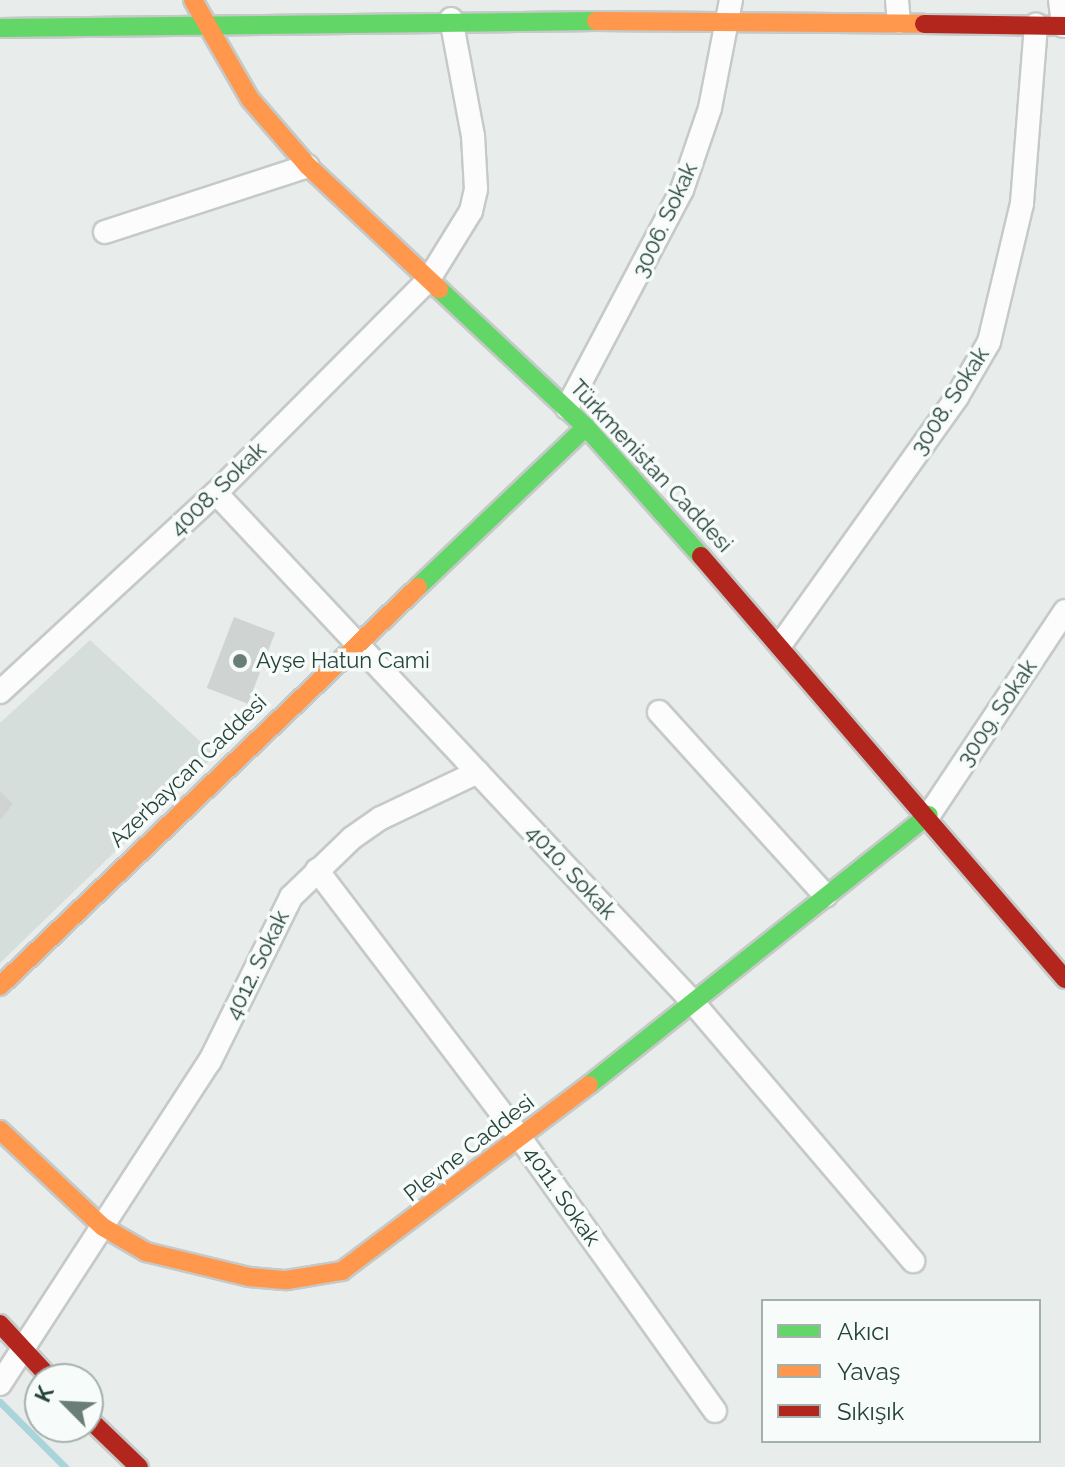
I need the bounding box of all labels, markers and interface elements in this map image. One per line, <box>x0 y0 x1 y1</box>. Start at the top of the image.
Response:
street label: 3006. Sokak <box>627 158 703 282</box>
street label: 3008. Sokak <box>905 342 995 460</box>
street label: Türkmenistan Caddesi <box>564 374 738 558</box>
street label: 4008. Sokak <box>164 437 272 541</box>
place label: Ayşe Hatun Cami <box>256 648 430 674</box>
marker: Ayşe Hatun Cami <box>231 652 249 670</box>
street label: 3009. Sokak <box>952 655 1042 771</box>
street label: Azerbaycan Caddesi <box>104 689 272 853</box>
street label: 4010. Sokak <box>520 819 622 925</box>
street label: 4012. Sokak <box>219 906 295 1024</box>
street label: Plevne Caddesi <box>399 1089 539 1207</box>
street label: 4011. Sokak <box>518 1141 606 1251</box>
legend <box>761 1299 1041 1443</box>
text: Akıcı <box>837 1317 890 1346</box>
text: Yavaş <box>837 1357 900 1386</box>
north arrow <box>24 1363 104 1443</box>
text: K <box>29 1382 59 1406</box>
text: Sıkışık <box>837 1397 904 1426</box>

